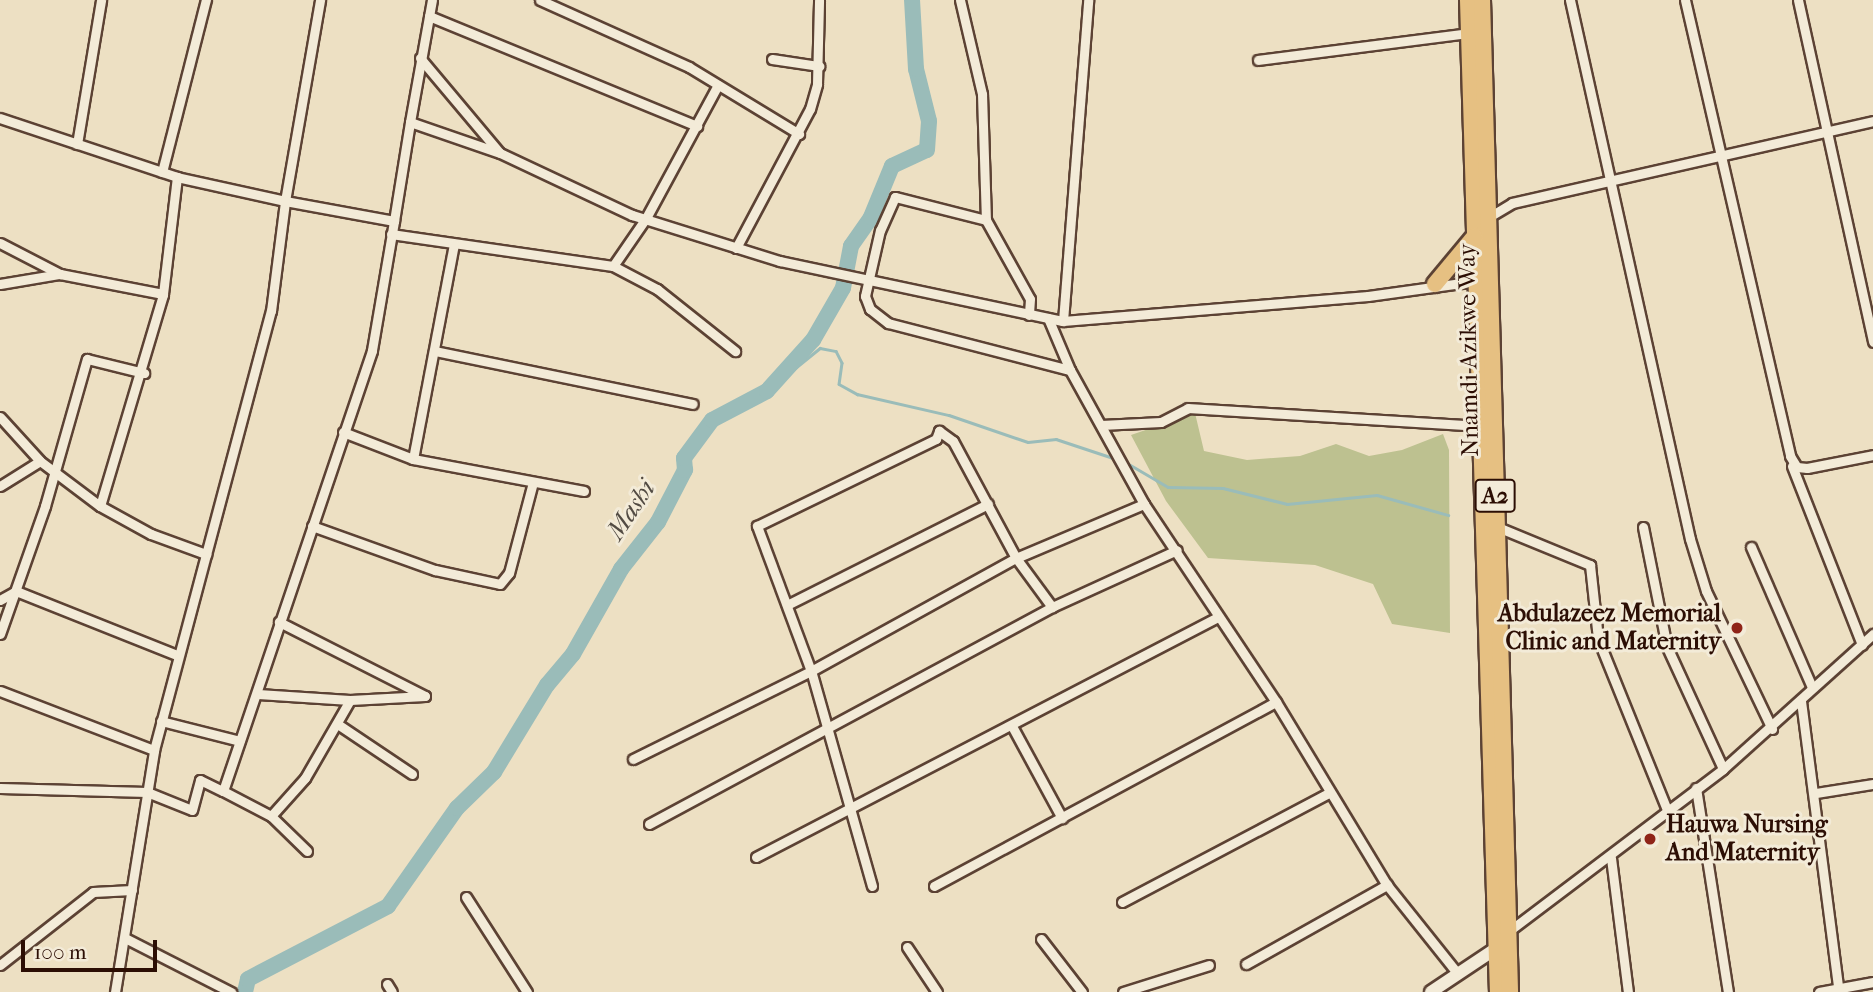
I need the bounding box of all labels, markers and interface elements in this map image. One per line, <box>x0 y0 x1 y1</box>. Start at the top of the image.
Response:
street label: Nnamdi Azikwe Way <box>1453 243 1485 457</box>
water label: Mashi <box>600 474 662 546</box>
road number: A2 <box>1474 476 1516 516</box>
place label: Abdulazeez Memorial Clinic and Maternity <box>1498 600 1721 656</box>
marker: Abdulazeez Memorial Clinic and Maternity <box>1727 618 1747 638</box>
place label: Hauwa Nursing And Maternity <box>1666 811 1828 867</box>
marker: Hauwa Nursing And Maternity <box>1640 829 1660 849</box>
scale bar <box>24 926 161 970</box>
text: 100 m <box>34 940 87 964</box>

